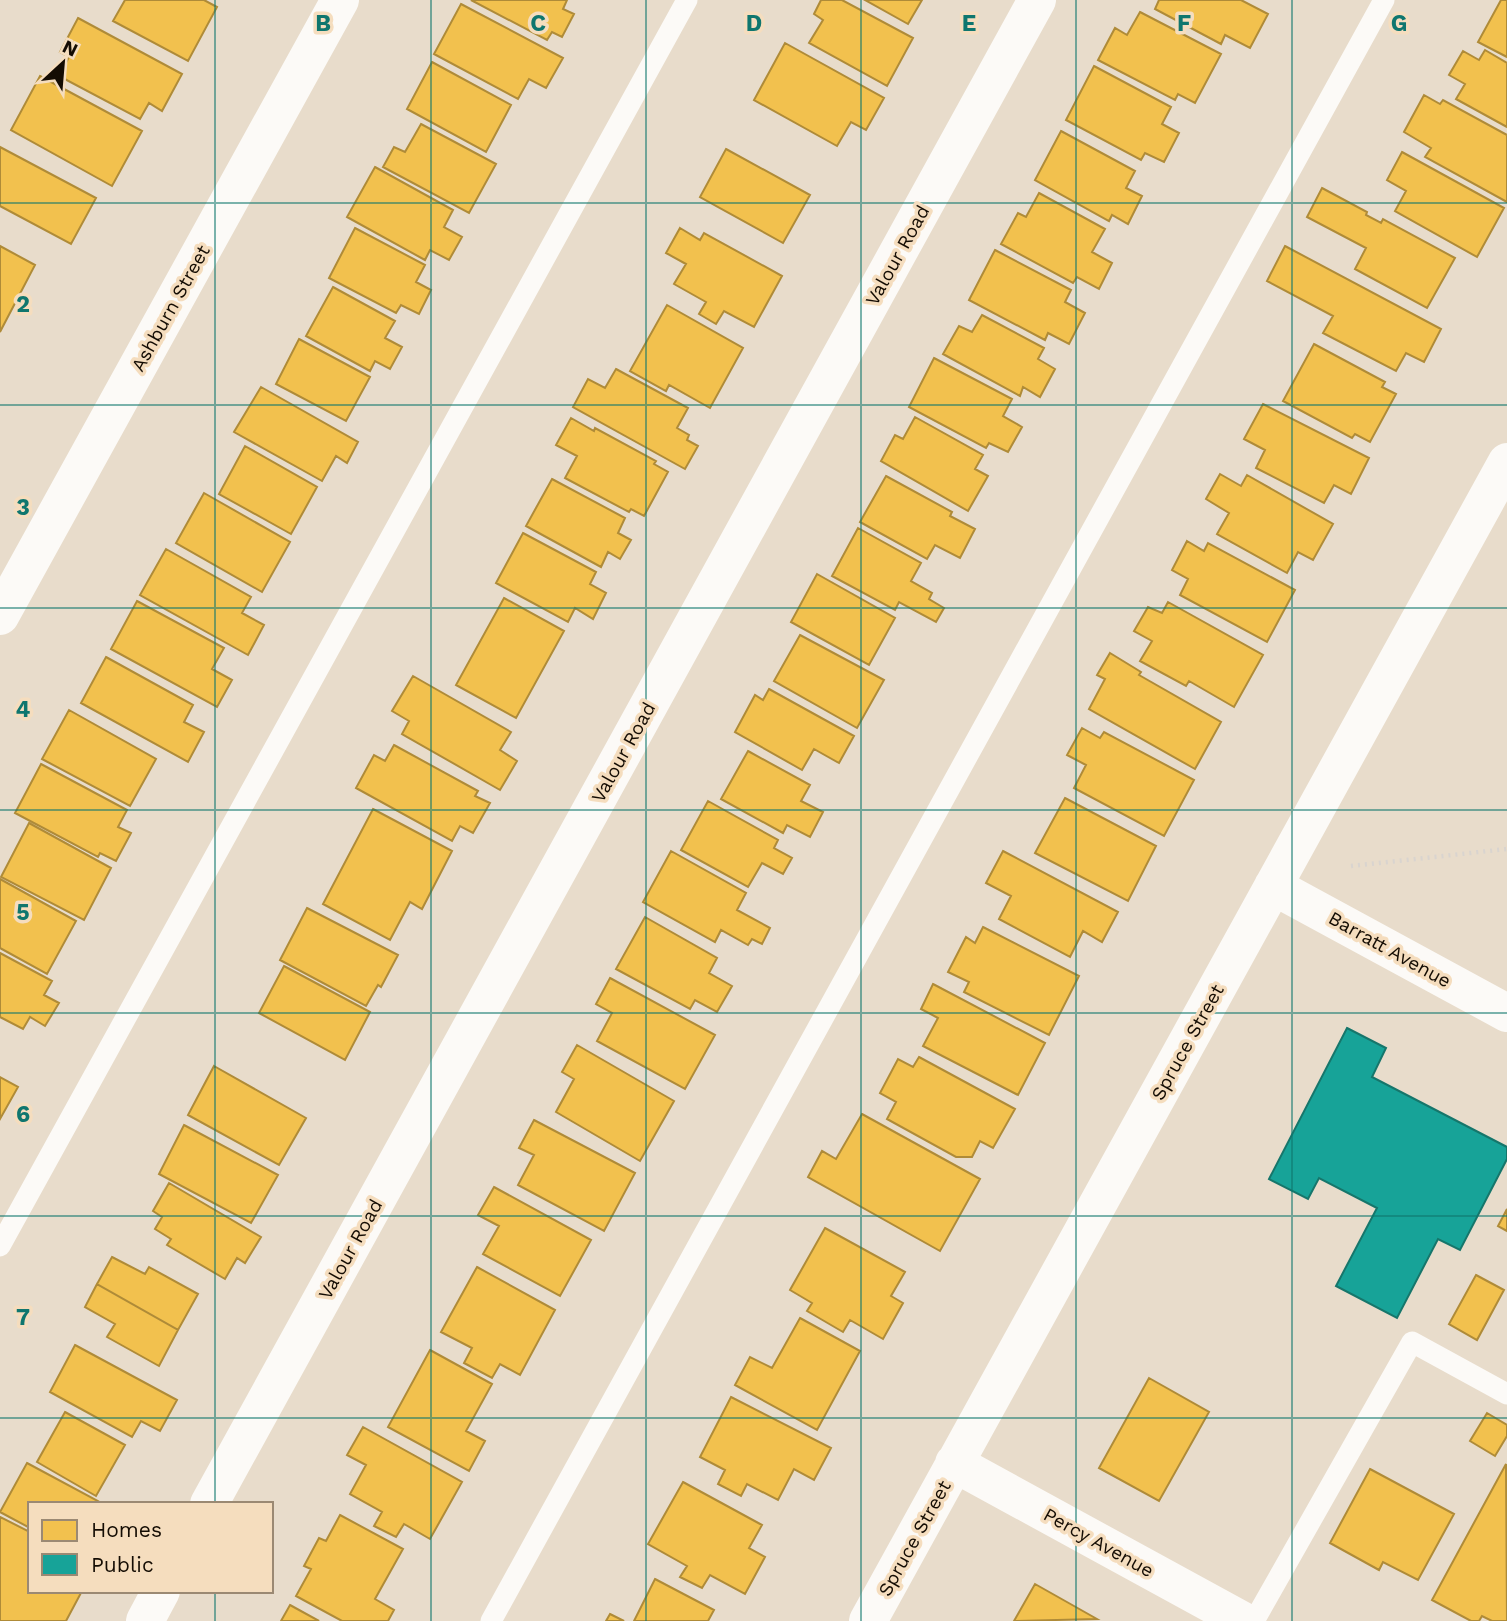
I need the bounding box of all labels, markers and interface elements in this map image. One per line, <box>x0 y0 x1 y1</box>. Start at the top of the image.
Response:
text: B <box>315 10 331 37</box>
text: C <box>530 10 546 37</box>
text: D <box>746 10 762 37</box>
text: E <box>962 10 976 37</box>
text: F <box>1177 10 1191 37</box>
text: G <box>1391 10 1407 37</box>
north arrow <box>28 28 98 98</box>
text: N <box>59 35 82 62</box>
street label: Valour Road <box>860 201 934 309</box>
street label: Ashburn Street <box>126 241 215 375</box>
text: 2 <box>16 291 30 318</box>
text: 3 <box>16 494 30 521</box>
text: 4 <box>16 696 31 723</box>
street label: Valour Road <box>586 698 660 806</box>
text: 5 <box>16 899 30 926</box>
street label: Barratt Avenue <box>1325 906 1455 993</box>
street label: Spruce Street <box>1146 980 1229 1104</box>
text: 6 <box>16 1101 30 1128</box>
street label: Valour Road <box>313 1195 387 1303</box>
text: 7 <box>16 1304 30 1331</box>
street label: Spruce Street <box>873 1476 956 1600</box>
legend <box>28 1502 273 1593</box>
street label: Percy Avenue <box>1040 1503 1158 1582</box>
text: Homes <box>91 1517 162 1542</box>
text: Public <box>91 1552 154 1577</box>

